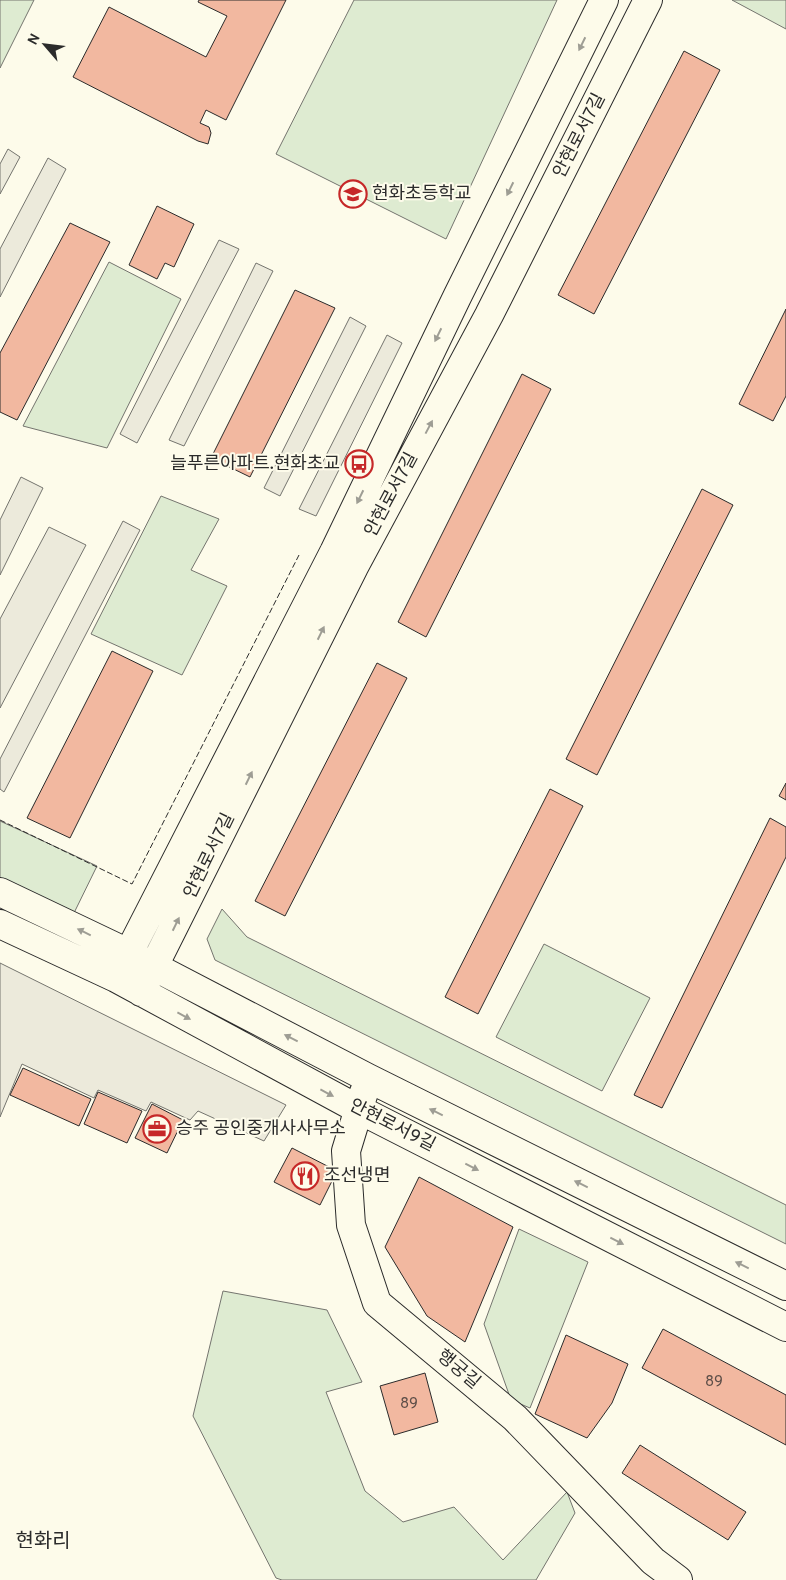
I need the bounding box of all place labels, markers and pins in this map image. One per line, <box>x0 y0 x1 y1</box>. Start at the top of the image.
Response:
school or university icon: 현화초등학교 <box>338 179 368 209</box>
place label: 현화초등학교 <box>372 183 471 206</box>
bus stop icon: 늘푸른아파트.현화초교 <box>344 449 374 479</box>
place label: 늘푸른아파트.현화초교 <box>170 453 340 476</box>
office icon: 승주 공인중개사사무소 <box>142 1114 172 1144</box>
place label: 승주 공인중개사사무소 <box>176 1118 346 1141</box>
restaurant icon: 조선냉면 <box>290 1161 320 1191</box>
place label: 조선냉면 <box>324 1165 390 1188</box>

